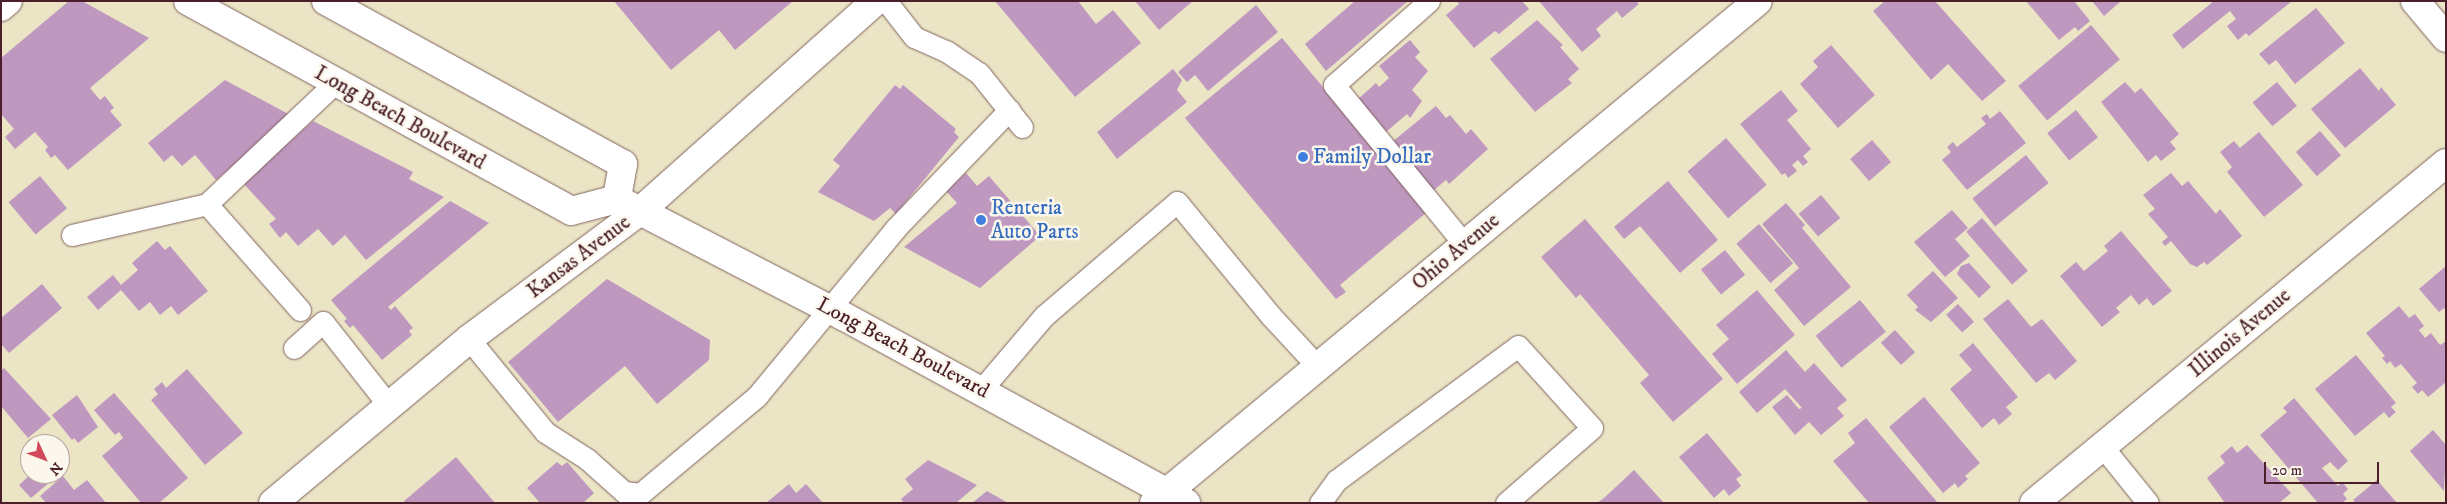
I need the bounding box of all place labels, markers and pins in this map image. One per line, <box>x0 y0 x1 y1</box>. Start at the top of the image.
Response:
place label: Family Dollar <box>1313 144 1431 170</box>
marker: Family Dollar <box>1297 151 1309 163</box>
place label: Renteria Auto Parts <box>991 195 1079 245</box>
marker: Renteria Auto Parts <box>975 214 987 226</box>

